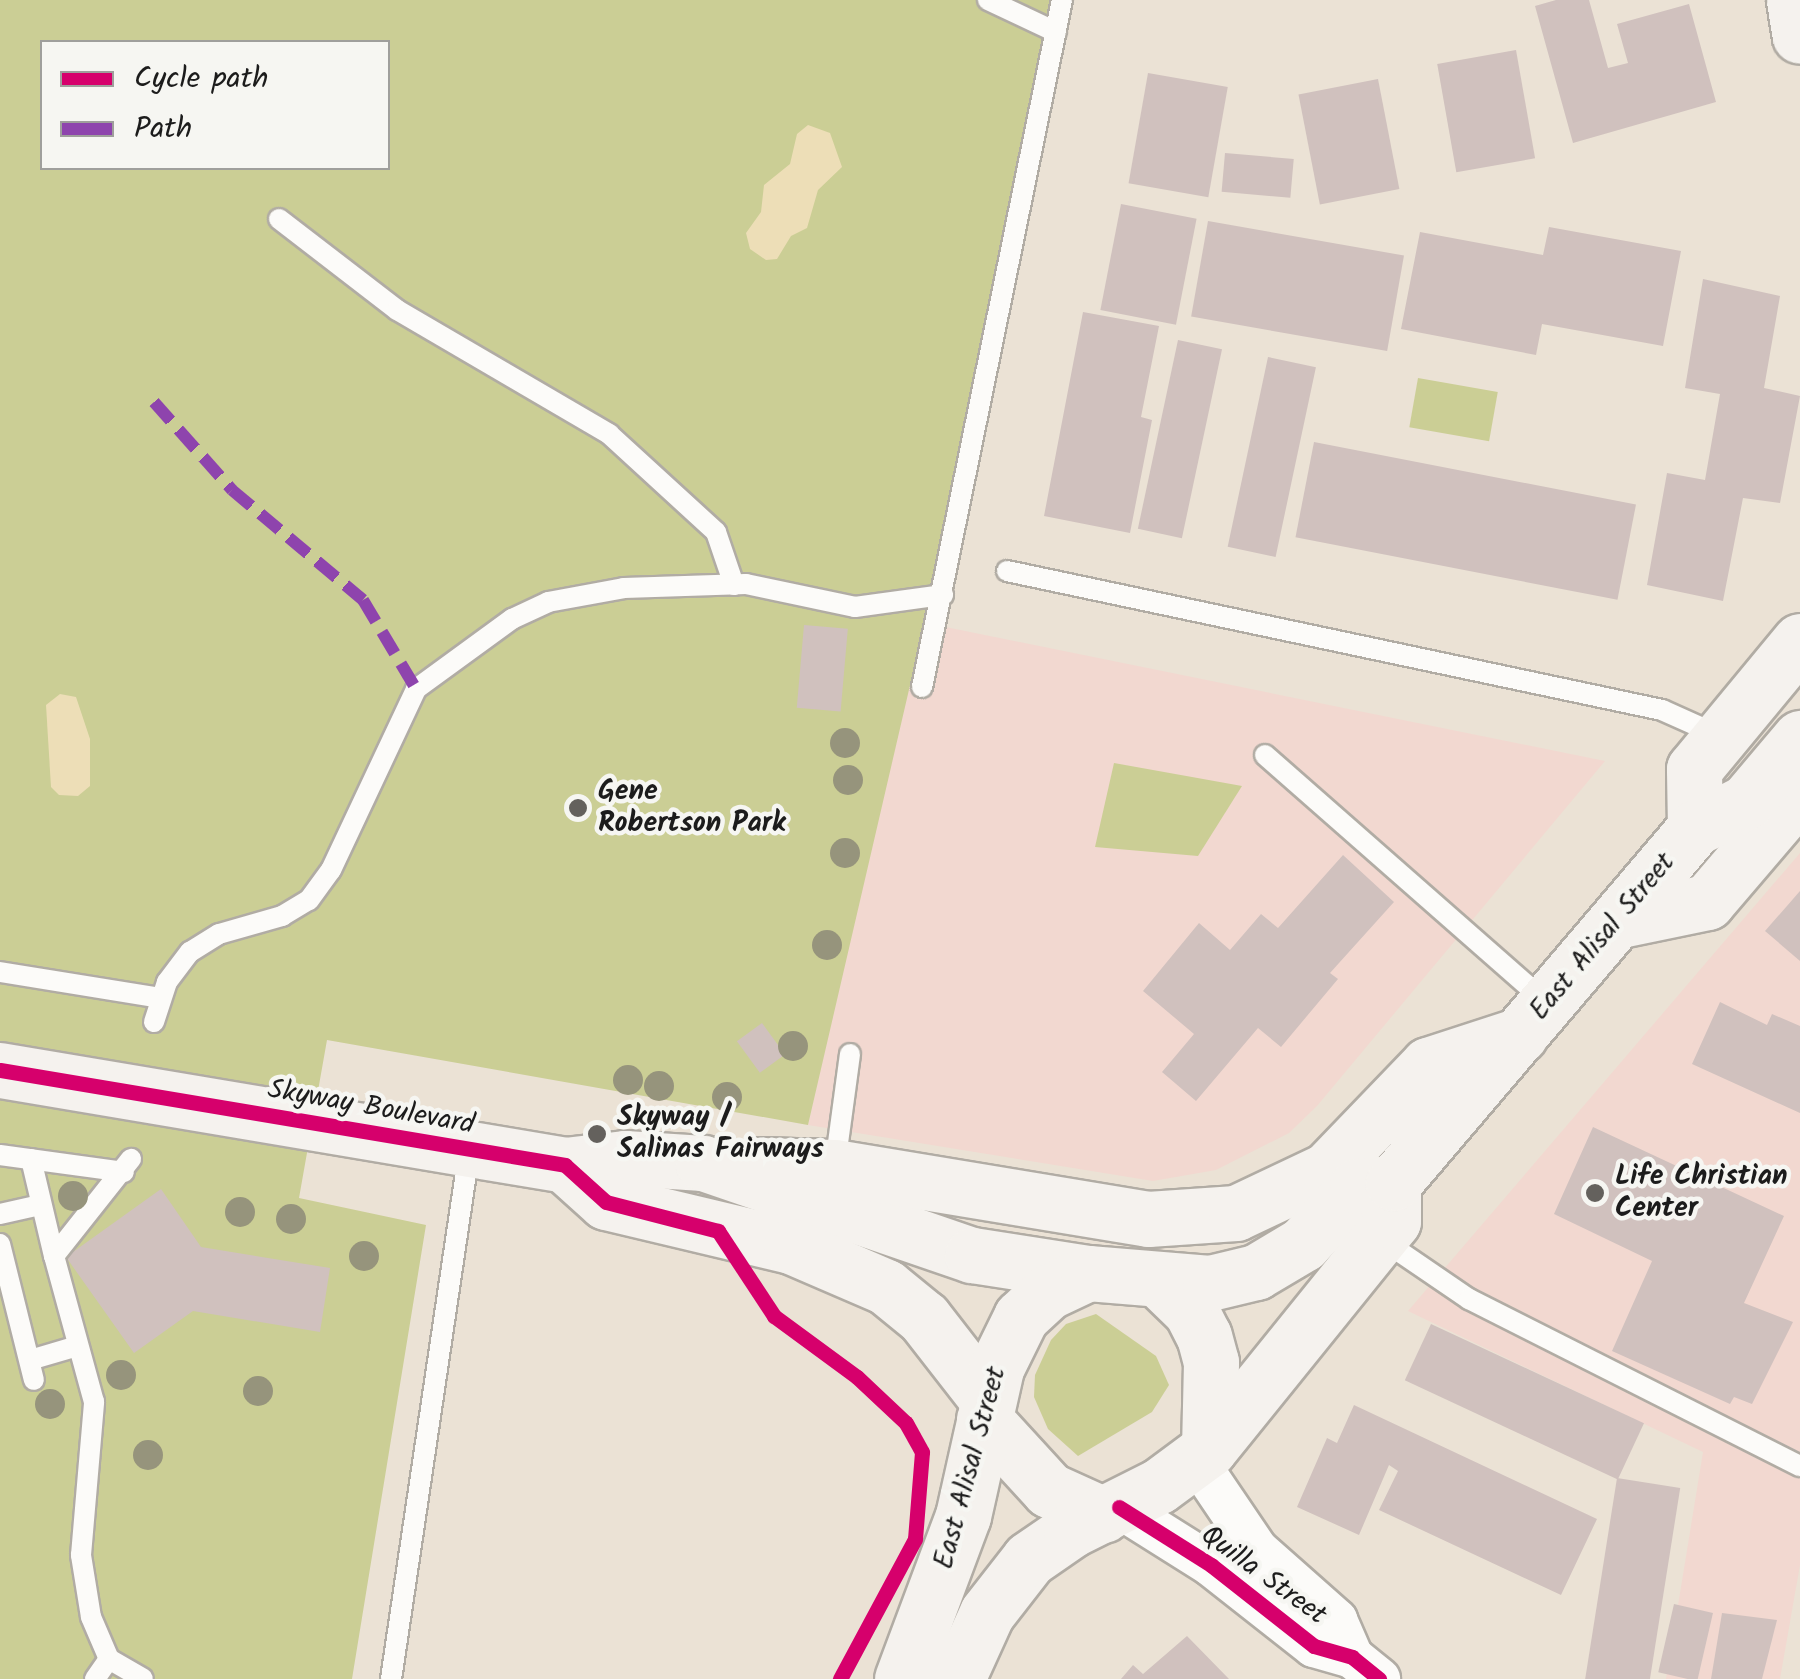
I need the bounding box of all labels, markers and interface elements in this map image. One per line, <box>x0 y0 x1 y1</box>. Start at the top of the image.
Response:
legend <box>40 40 390 170</box>
text: Cycle path <box>134 55 268 103</box>
text: Path <box>134 105 192 153</box>
place label: Gene Robertson Park <box>598 775 786 841</box>
marker: Gene Robertson Park <box>567 797 589 819</box>
street label: East Alisal Street <box>1523 846 1683 1028</box>
street label: Skyway Boulevard <box>265 1073 477 1143</box>
place label: Skyway / Salinas Fairways <box>617 1101 824 1167</box>
marker: Skyway / Salinas Fairways <box>586 1123 608 1145</box>
place label: Life Christian Center <box>1615 1160 1787 1226</box>
marker: Life Christian Center <box>1584 1182 1606 1204</box>
street label: East Alisal Street <box>928 1363 1014 1573</box>
street label: Quilla Street <box>1194 1519 1332 1633</box>

